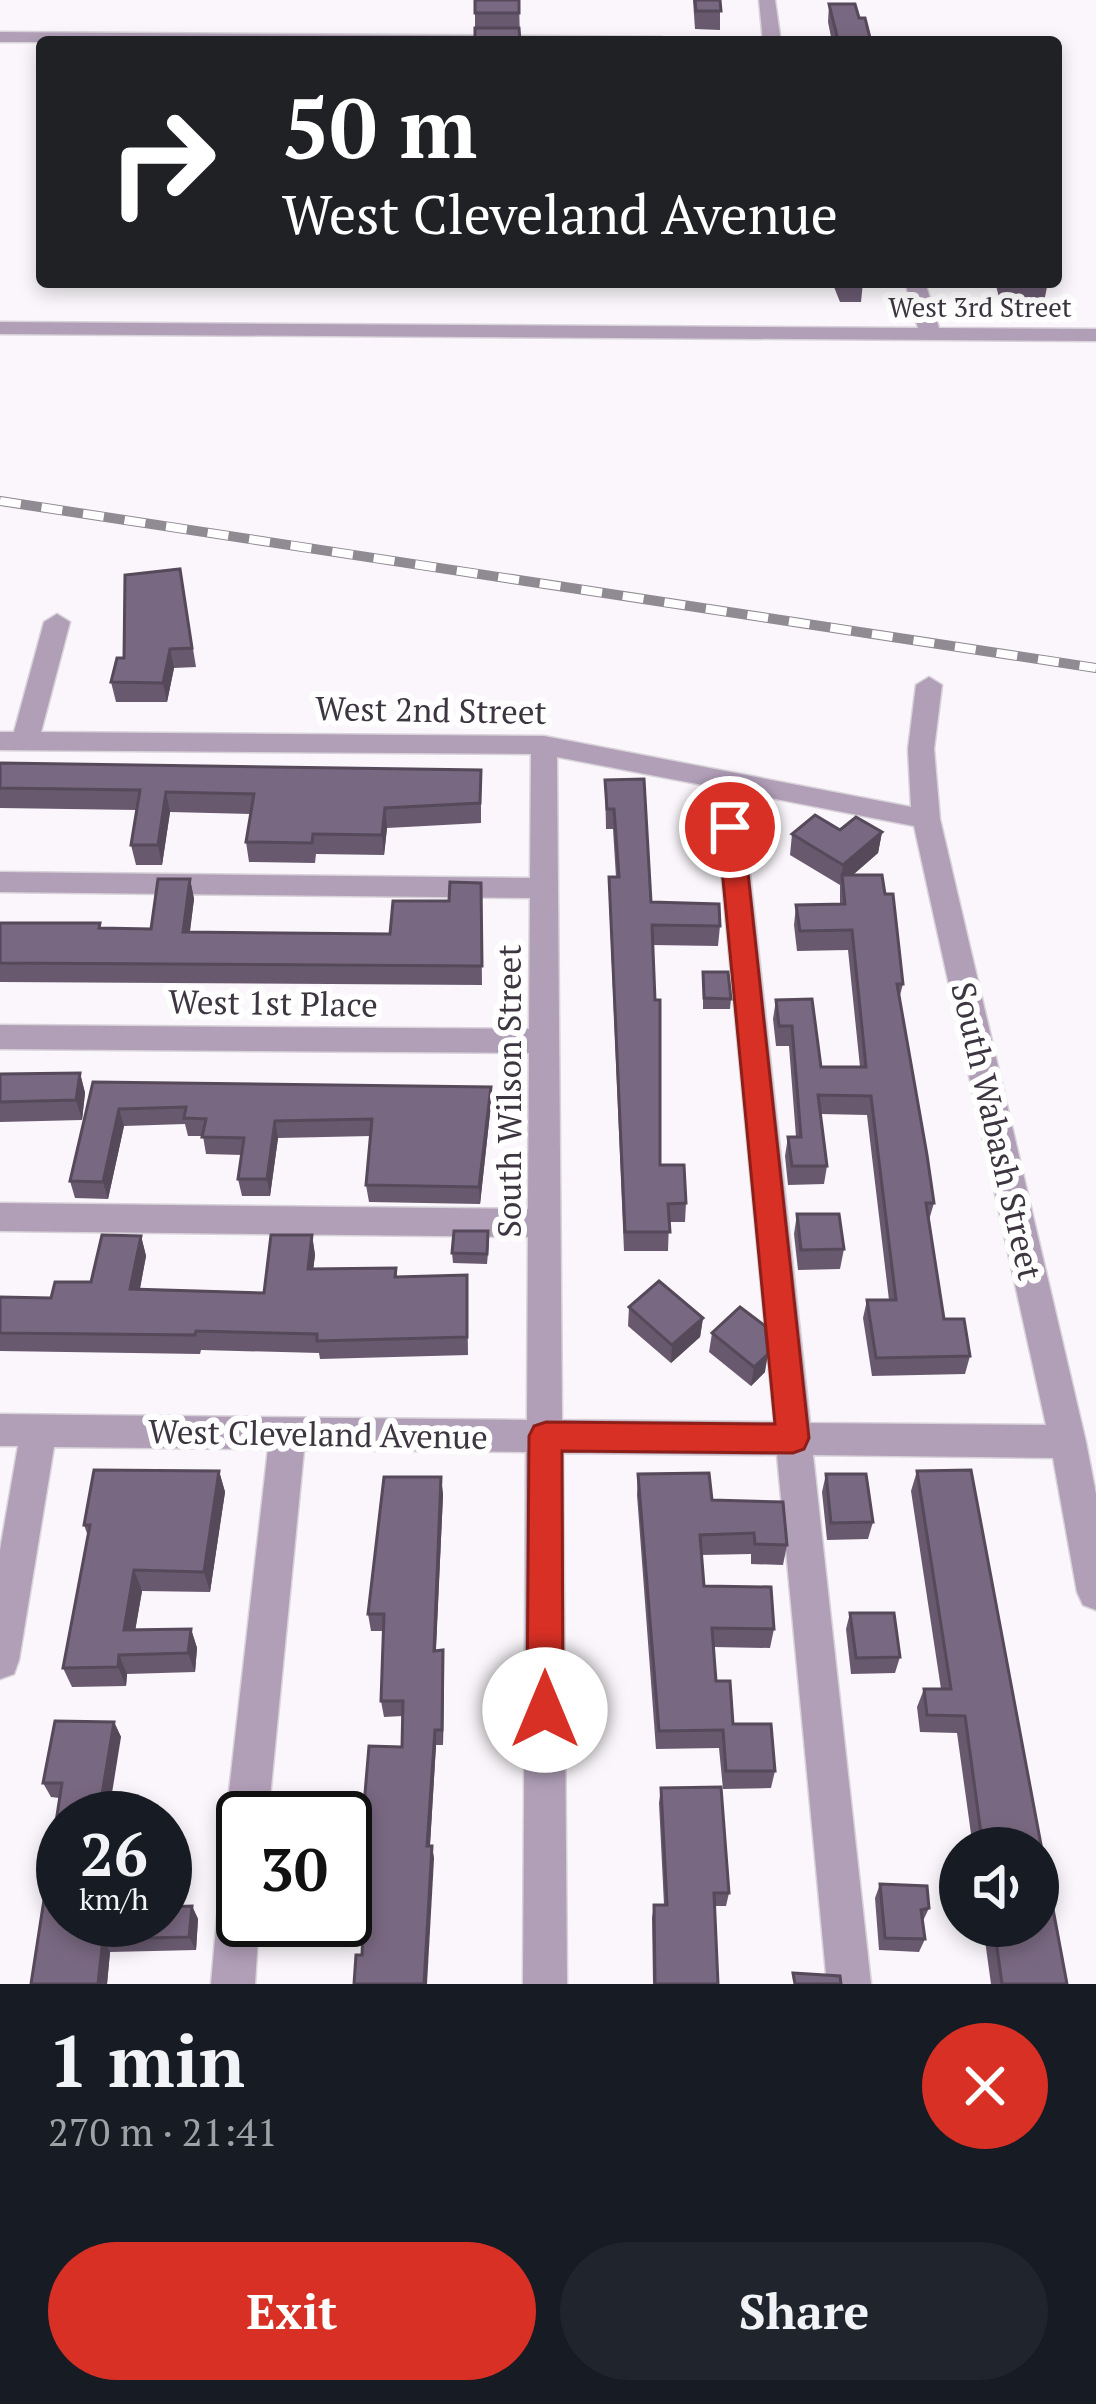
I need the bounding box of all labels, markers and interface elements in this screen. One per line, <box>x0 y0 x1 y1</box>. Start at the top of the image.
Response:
text: 50 m <box>282 71 477 182</box>
icon: right <box>84 84 240 240</box>
text: West Cleveland Avenue <box>282 178 838 249</box>
street label: West 3rd Street <box>888 289 1072 325</box>
street label: West 2nd Street <box>315 686 547 733</box>
pin <box>679 776 781 878</box>
icon: arrive <box>697 794 763 860</box>
street label: South Wilson Street <box>487 944 530 1238</box>
street label: South Wabash Street <box>942 978 1053 1284</box>
street label: West 1st Place <box>168 979 378 1026</box>
street label: West Cleveland Avenue <box>148 1409 488 1458</box>
position arrow <box>482 1647 608 1773</box>
speed limit sign: 30 <box>216 1791 372 1947</box>
text: 26 <box>80 1814 148 1893</box>
map controls <box>939 1827 1059 1947</box>
button: sound <box>939 1827 1059 1947</box>
text: km/h <box>79 1879 149 1919</box>
text: 1 min <box>48 2012 245 2108</box>
button: close <box>922 2023 1048 2149</box>
text: 270 m · 21:41 <box>48 2105 278 2157</box>
button: Exit <box>48 2242 536 2380</box>
button: Share <box>560 2242 1048 2380</box>

